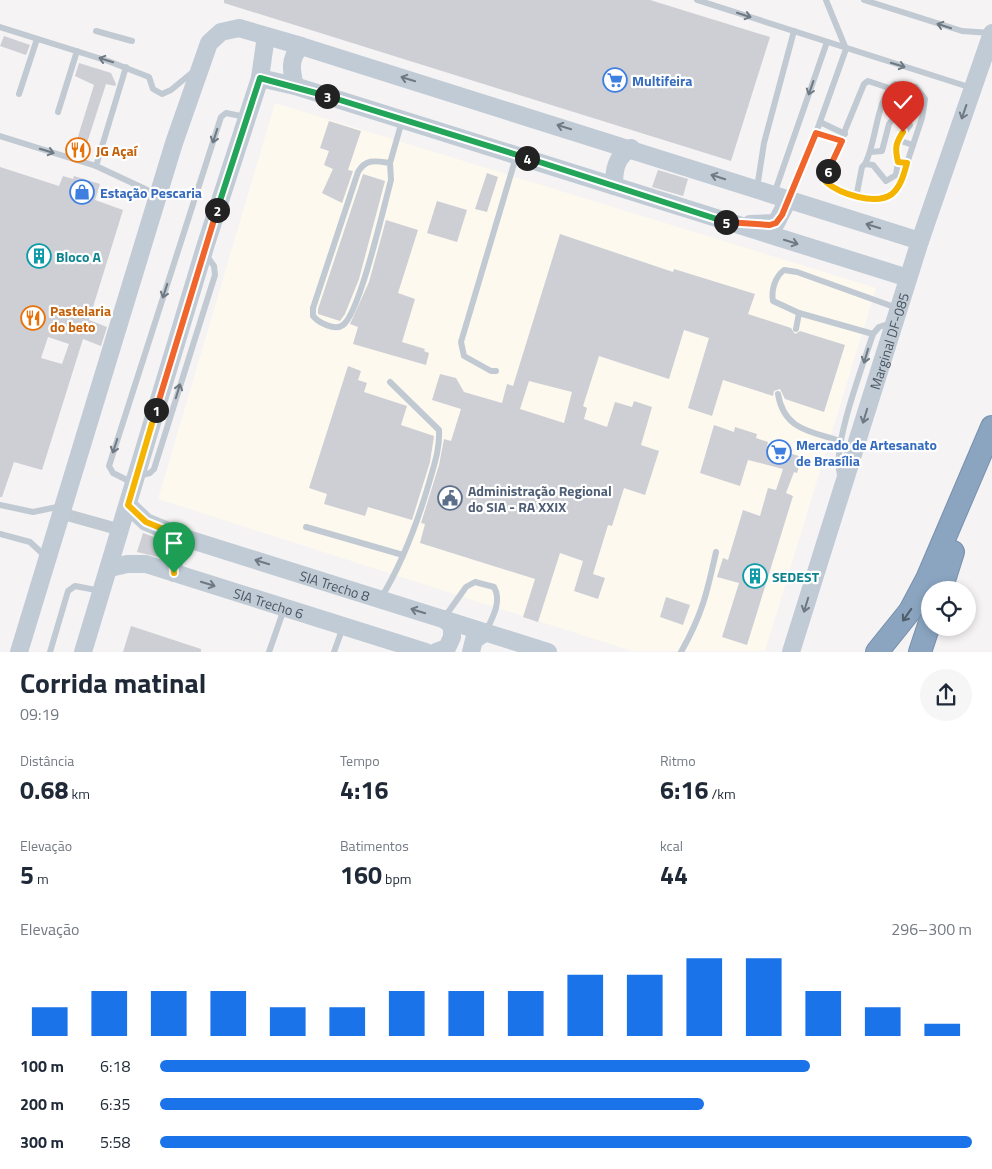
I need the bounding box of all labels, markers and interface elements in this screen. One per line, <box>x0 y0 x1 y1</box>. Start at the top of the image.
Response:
one-way arrow <box>735 11 751 20</box>
one-way arrow <box>937 20 953 30</box>
one-way arrow <box>99 55 114 64</box>
one-way arrow <box>890 60 906 70</box>
supermarket icon: Multifeira <box>602 67 628 93</box>
place label: Multifeira <box>632 70 692 91</box>
one-way arrow <box>401 74 417 83</box>
one-way arrow <box>806 79 815 95</box>
pin <box>882 81 924 132</box>
pin: 3 <box>314 84 340 108</box>
text: 3 <box>324 86 331 107</box>
icon: check <box>889 88 917 116</box>
one-way arrow <box>959 104 968 119</box>
one-way arrow <box>556 122 572 131</box>
one-way arrow <box>209 128 219 144</box>
restaurant icon: JG Açaí <box>65 137 91 163</box>
place label: JG Açaí <box>96 140 139 161</box>
one-way arrow <box>38 146 54 156</box>
pin: 4 <box>514 146 540 170</box>
text: 4 <box>524 148 531 169</box>
pin: 6 <box>816 158 840 184</box>
text: 6 <box>825 161 832 182</box>
one-way arrow <box>711 172 726 181</box>
shop icon: Estação Pescaria <box>69 179 95 205</box>
place label: Estação Pescaria <box>100 182 202 203</box>
pin: 2 <box>204 198 230 222</box>
text: 2 <box>214 200 221 221</box>
pin: 5 <box>714 210 738 234</box>
text: 5 <box>723 212 730 233</box>
one-way arrow <box>865 221 881 231</box>
one-way arrow <box>783 238 799 248</box>
building icon: Bloco A <box>26 243 52 269</box>
place label: Bloco A <box>56 246 101 267</box>
one-way arrow <box>160 283 169 298</box>
street label: Marginal DF-085 <box>864 290 914 392</box>
place label: Pastelaria do beto <box>50 300 111 337</box>
restaurant icon: Pastelaria do beto <box>20 305 46 331</box>
one-way arrow <box>860 348 870 364</box>
one-way arrow <box>174 383 184 399</box>
pin: 1 <box>144 398 168 422</box>
text: 1 <box>153 400 160 421</box>
one-way arrow <box>859 408 869 424</box>
place label: Mercado de Artesanato de Brasília <box>796 434 937 471</box>
one-way arrow <box>110 437 120 453</box>
supermarket icon: Mercado de Artesanato de Brasília <box>766 439 792 465</box>
place label: Administração Regional do SIA - RA XXIX <box>468 480 612 517</box>
public building icon: Administração Regional do SIA - RA XXIX <box>437 485 463 511</box>
pin <box>153 522 195 573</box>
icon: arrive <box>160 529 188 557</box>
one-way arrow <box>255 557 271 567</box>
building icon: SEDEST <box>742 563 768 589</box>
street label: SIA Trecho 8 <box>297 564 373 606</box>
place label: SEDEST <box>772 566 820 587</box>
one-way arrow <box>199 579 215 589</box>
map controls <box>921 581 976 636</box>
button: locate <box>921 581 976 636</box>
street label: SIA Trecho 6 <box>231 582 306 623</box>
one-way arrow <box>800 596 810 612</box>
one-way arrow <box>410 605 426 615</box>
one-way arrow <box>902 607 912 621</box>
text: Corrida matinal <box>20 661 206 704</box>
button: share <box>920 669 972 721</box>
text: 09:19 <box>20 702 59 726</box>
text: Distância <box>20 750 74 771</box>
text: Tempo <box>340 750 380 771</box>
text: Ritmo <box>660 750 696 771</box>
text: 0.68 <box>20 771 68 809</box>
text: 4:16 <box>340 771 388 809</box>
text: 6:16 <box>660 771 708 809</box>
text: km <box>68 783 90 804</box>
text: /km <box>708 783 736 804</box>
text: Elevação <box>20 835 72 856</box>
text: Batimentos <box>340 835 409 856</box>
text: kcal <box>660 835 683 856</box>
text: 5 <box>20 856 34 894</box>
text: 160 <box>340 856 382 894</box>
text: 44 <box>660 856 688 894</box>
text: m <box>34 868 49 889</box>
text: bpm <box>382 868 412 889</box>
text: Elevação <box>20 917 80 941</box>
text: 296–300 m <box>891 917 972 941</box>
text: 100 m <box>20 1054 64 1078</box>
text: 6:18 <box>100 1054 130 1078</box>
text: 200 m <box>20 1092 64 1116</box>
text: 6:35 <box>100 1092 130 1116</box>
text: 300 m <box>20 1130 64 1154</box>
text: 5:58 <box>100 1130 130 1154</box>

